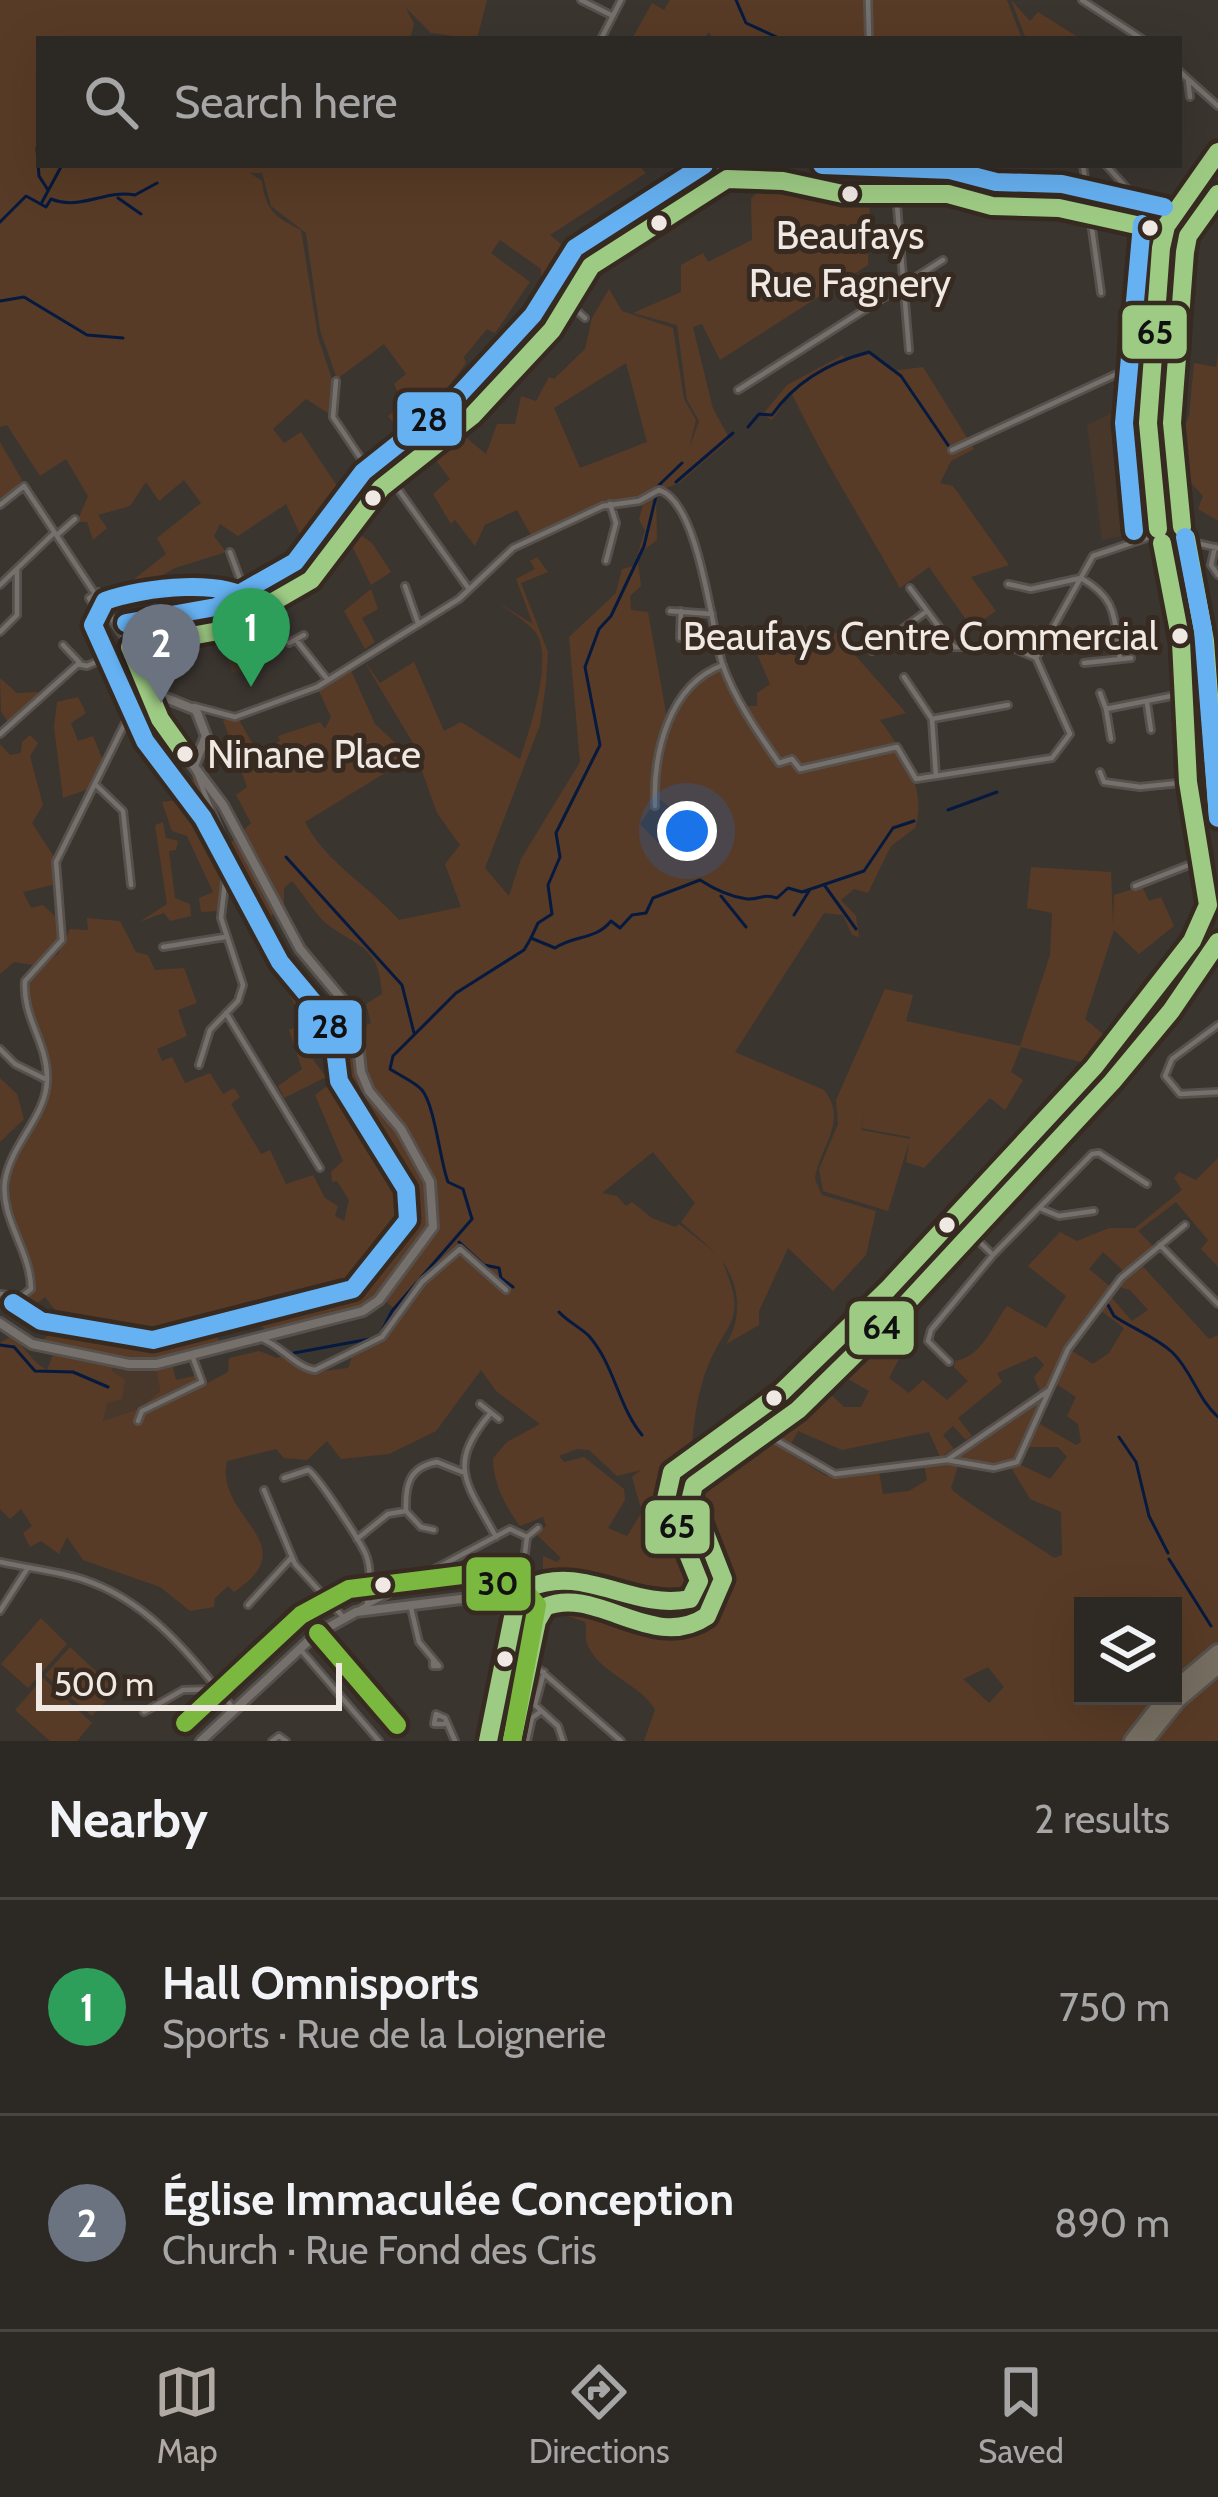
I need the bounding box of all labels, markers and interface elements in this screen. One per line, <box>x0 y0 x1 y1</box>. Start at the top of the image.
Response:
search box <box>36 36 1182 168</box>
icon: search <box>78 69 144 135</box>
text: Search here <box>174 75 398 129</box>
marker: Beaufays Rue Fagnery <box>839 183 861 205</box>
place label: Beaufays Rue Fagnery <box>749 211 951 307</box>
unlabelled marker <box>648 212 670 234</box>
unlabelled marker <box>1139 217 1161 239</box>
line badge: 65 <box>1120 303 1189 361</box>
text: 65 <box>1137 312 1173 352</box>
line badge: 28 <box>395 390 464 448</box>
text: 28 <box>410 399 448 439</box>
unlabelled marker <box>362 487 384 509</box>
pin: 1 <box>212 588 290 687</box>
pin: 2 <box>122 604 200 703</box>
place label: Beaufays Centre Commercial <box>683 612 1158 660</box>
marker: Beaufays Centre Commercial <box>1169 625 1191 647</box>
place label: Ninane Place <box>207 730 421 778</box>
marker: Ninane Place <box>174 743 196 765</box>
your location <box>657 801 717 861</box>
line badge: 28 <box>296 998 364 1056</box>
text: 28 <box>311 1006 349 1046</box>
unlabelled marker <box>936 1214 958 1236</box>
line badge: 64 <box>847 1299 916 1357</box>
text: 64 <box>862 1307 902 1347</box>
unlabelled marker <box>763 1387 785 1409</box>
line badge: 65 <box>643 1498 712 1556</box>
text: 65 <box>659 1506 695 1546</box>
line badge: 30 <box>464 1555 533 1613</box>
text: 30 <box>477 1563 519 1603</box>
unlabelled marker <box>372 1574 394 1596</box>
map controls <box>1074 1597 1182 1705</box>
button: layers <box>1074 1597 1182 1705</box>
unlabelled marker <box>494 1648 516 1670</box>
scale bar <box>36 1657 342 1710</box>
text: 500 m <box>54 1664 154 1704</box>
text: Nearby <box>48 1788 208 1850</box>
text: 2 results <box>1034 1795 1170 1843</box>
text: Hall Omnisports <box>162 1956 479 2010</box>
text: 1 <box>80 1983 94 2031</box>
text: 750 m <box>1059 1983 1170 2031</box>
text: Sports · Rue de la Loignerie <box>162 2010 606 2058</box>
text: Église Immaculée Conception <box>162 2172 734 2226</box>
text: 2 <box>77 2199 97 2247</box>
text: 890 m <box>1054 2199 1170 2247</box>
text: Church · Rue Fond des Cris <box>162 2226 597 2274</box>
tab: Map <box>154 2359 220 2471</box>
tab: Directions <box>529 2359 670 2471</box>
tab: Saved <box>978 2359 1064 2471</box>

